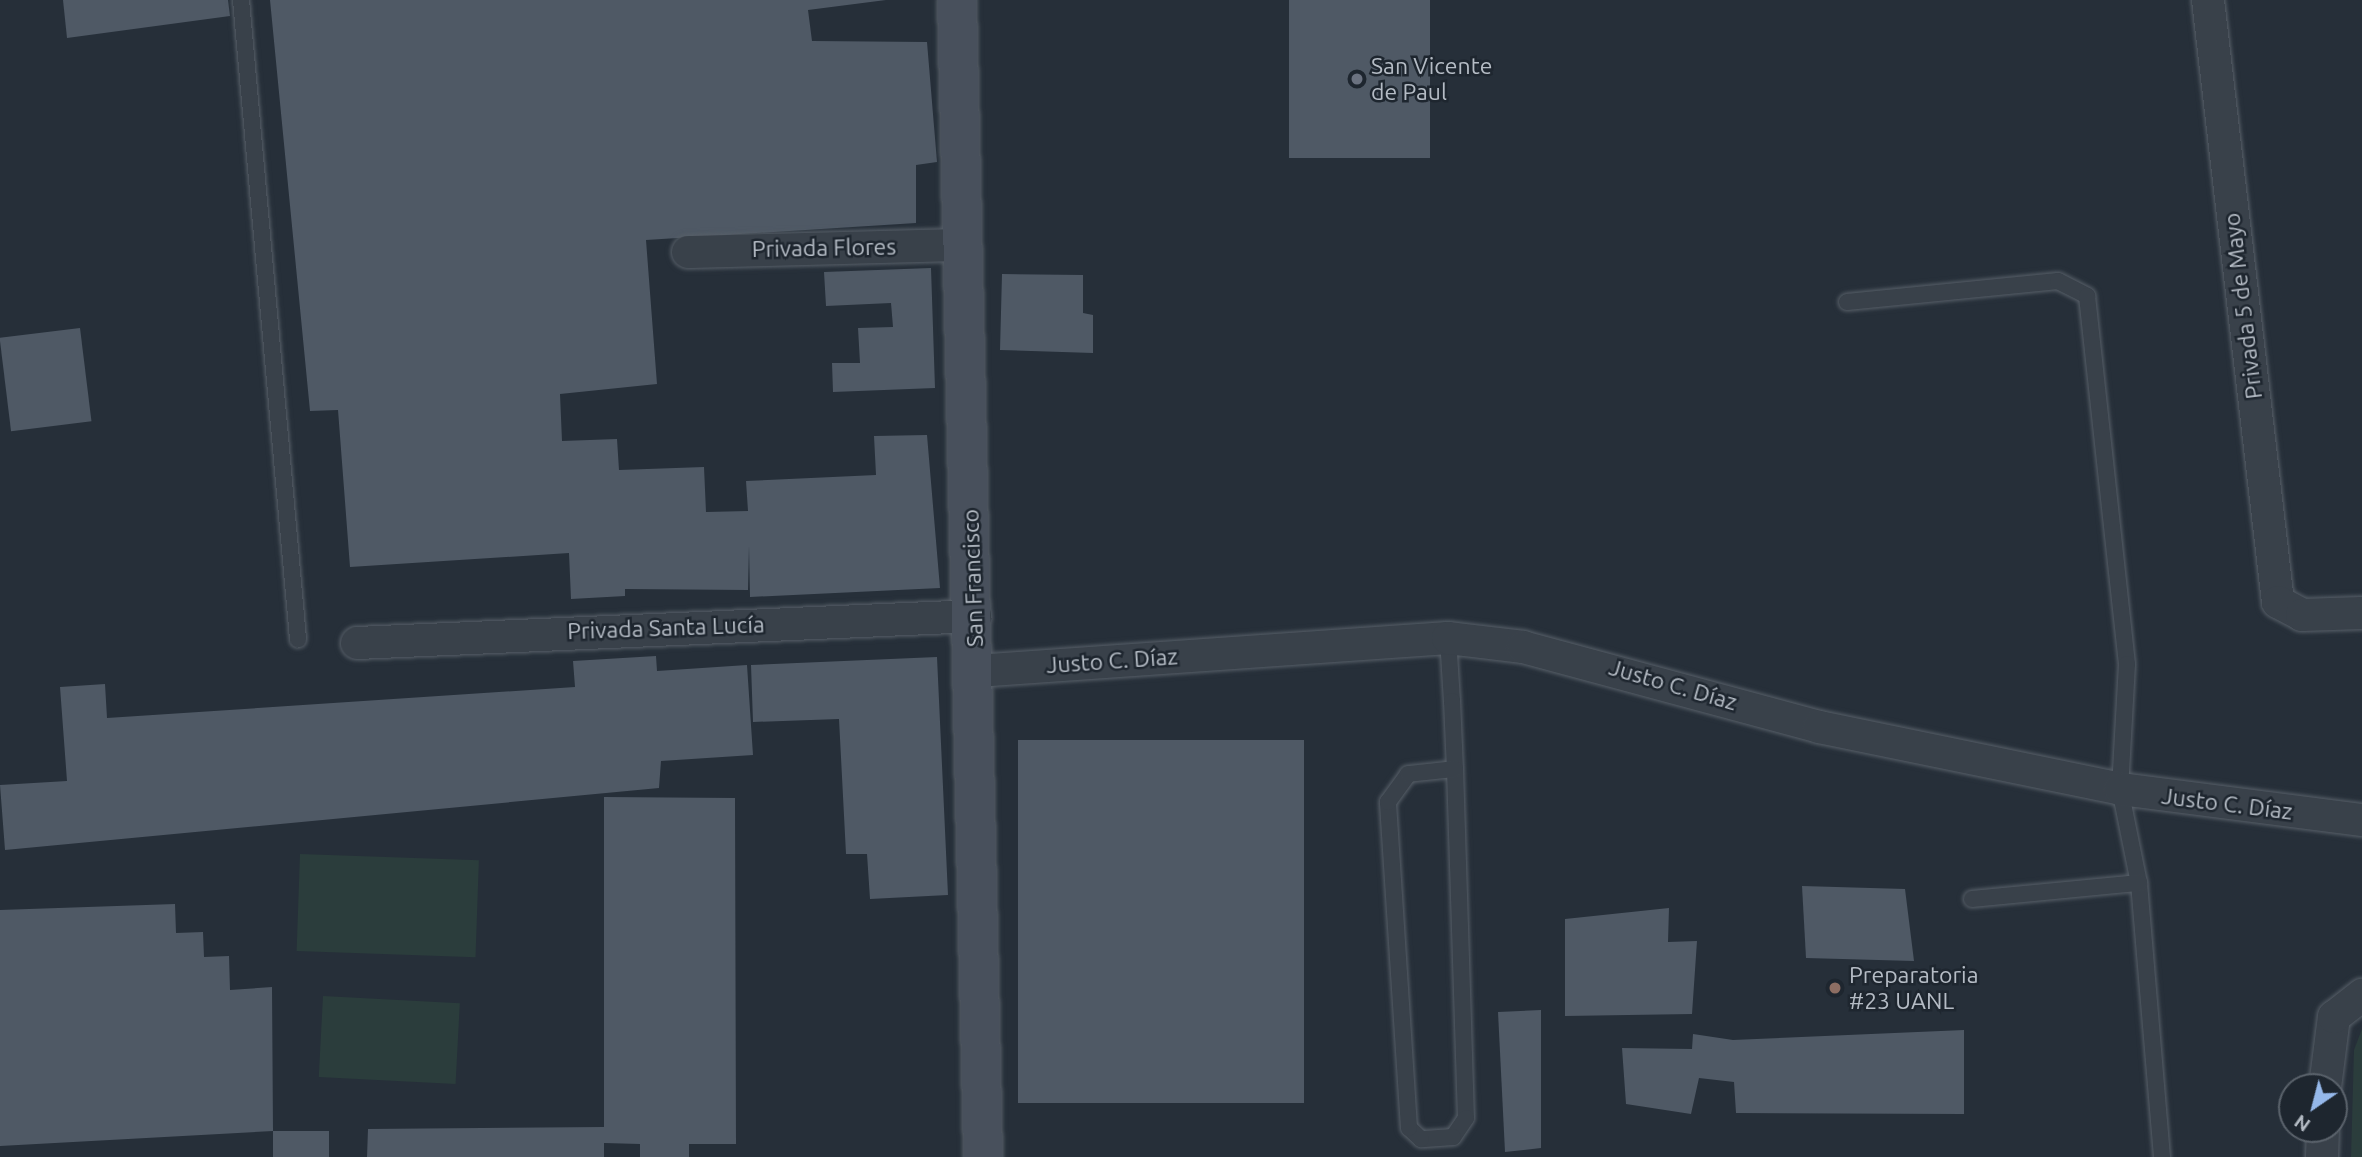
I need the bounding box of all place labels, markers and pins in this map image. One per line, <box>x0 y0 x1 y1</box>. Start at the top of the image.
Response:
place label: San Vicente de Paul <box>1371 52 1492 106</box>
marker: San Vicente de Paul <box>1349 71 1365 87</box>
place label: Preparatoria #23 UANL <box>1849 961 1979 1015</box>
marker: Preparatoria #23 UANL <box>1827 980 1843 996</box>

